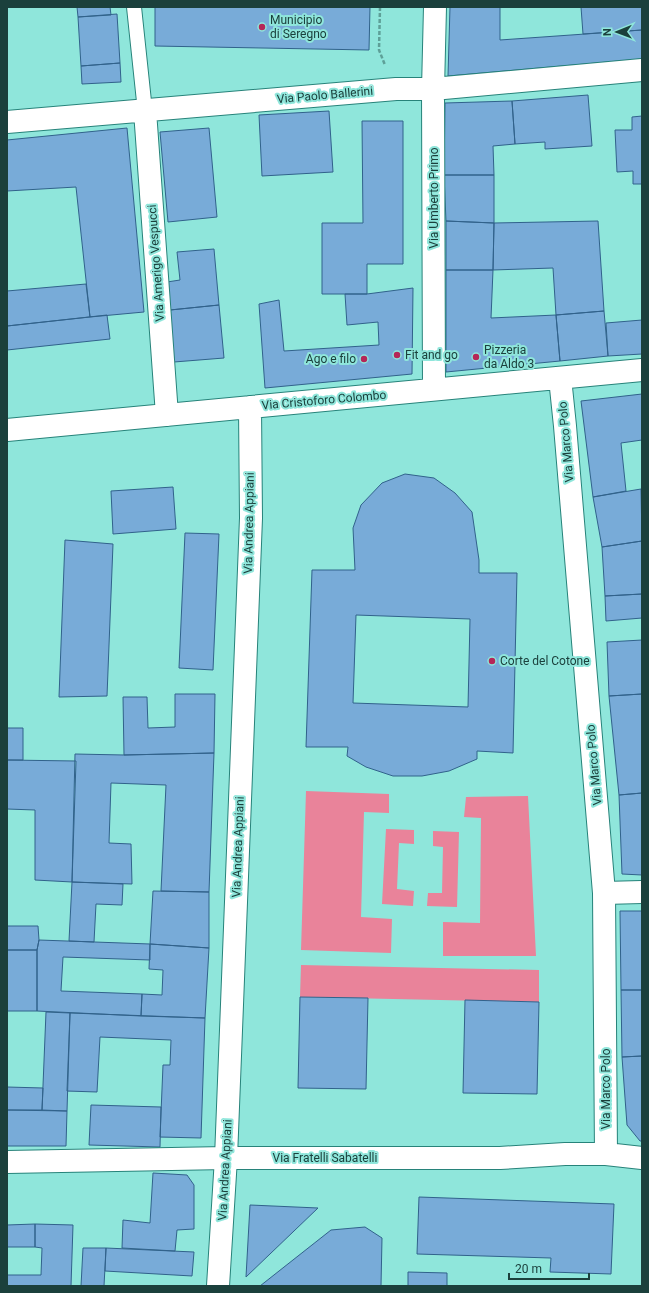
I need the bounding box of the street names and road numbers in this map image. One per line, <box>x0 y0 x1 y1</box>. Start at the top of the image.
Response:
street label: Via Paolo Ballerini <box>276 84 374 106</box>
street label: Via Umberto Primo <box>427 147 441 249</box>
street label: Via Amerigo Vespucci <box>145 204 167 322</box>
street label: Via Cristoforo Colombo <box>261 388 387 412</box>
street label: Via Marco Polo <box>555 401 577 483</box>
street label: Via Andrea Appiani <box>241 472 257 574</box>
street label: Via Marco Polo <box>583 724 605 806</box>
street label: Via Andrea Appiani <box>229 796 247 898</box>
street label: Via Marco Polo <box>599 1048 613 1130</box>
street label: Via Andrea Appiani <box>215 1119 235 1221</box>
street label: Via Fratelli Sabatelli <box>273 1151 378 1165</box>

